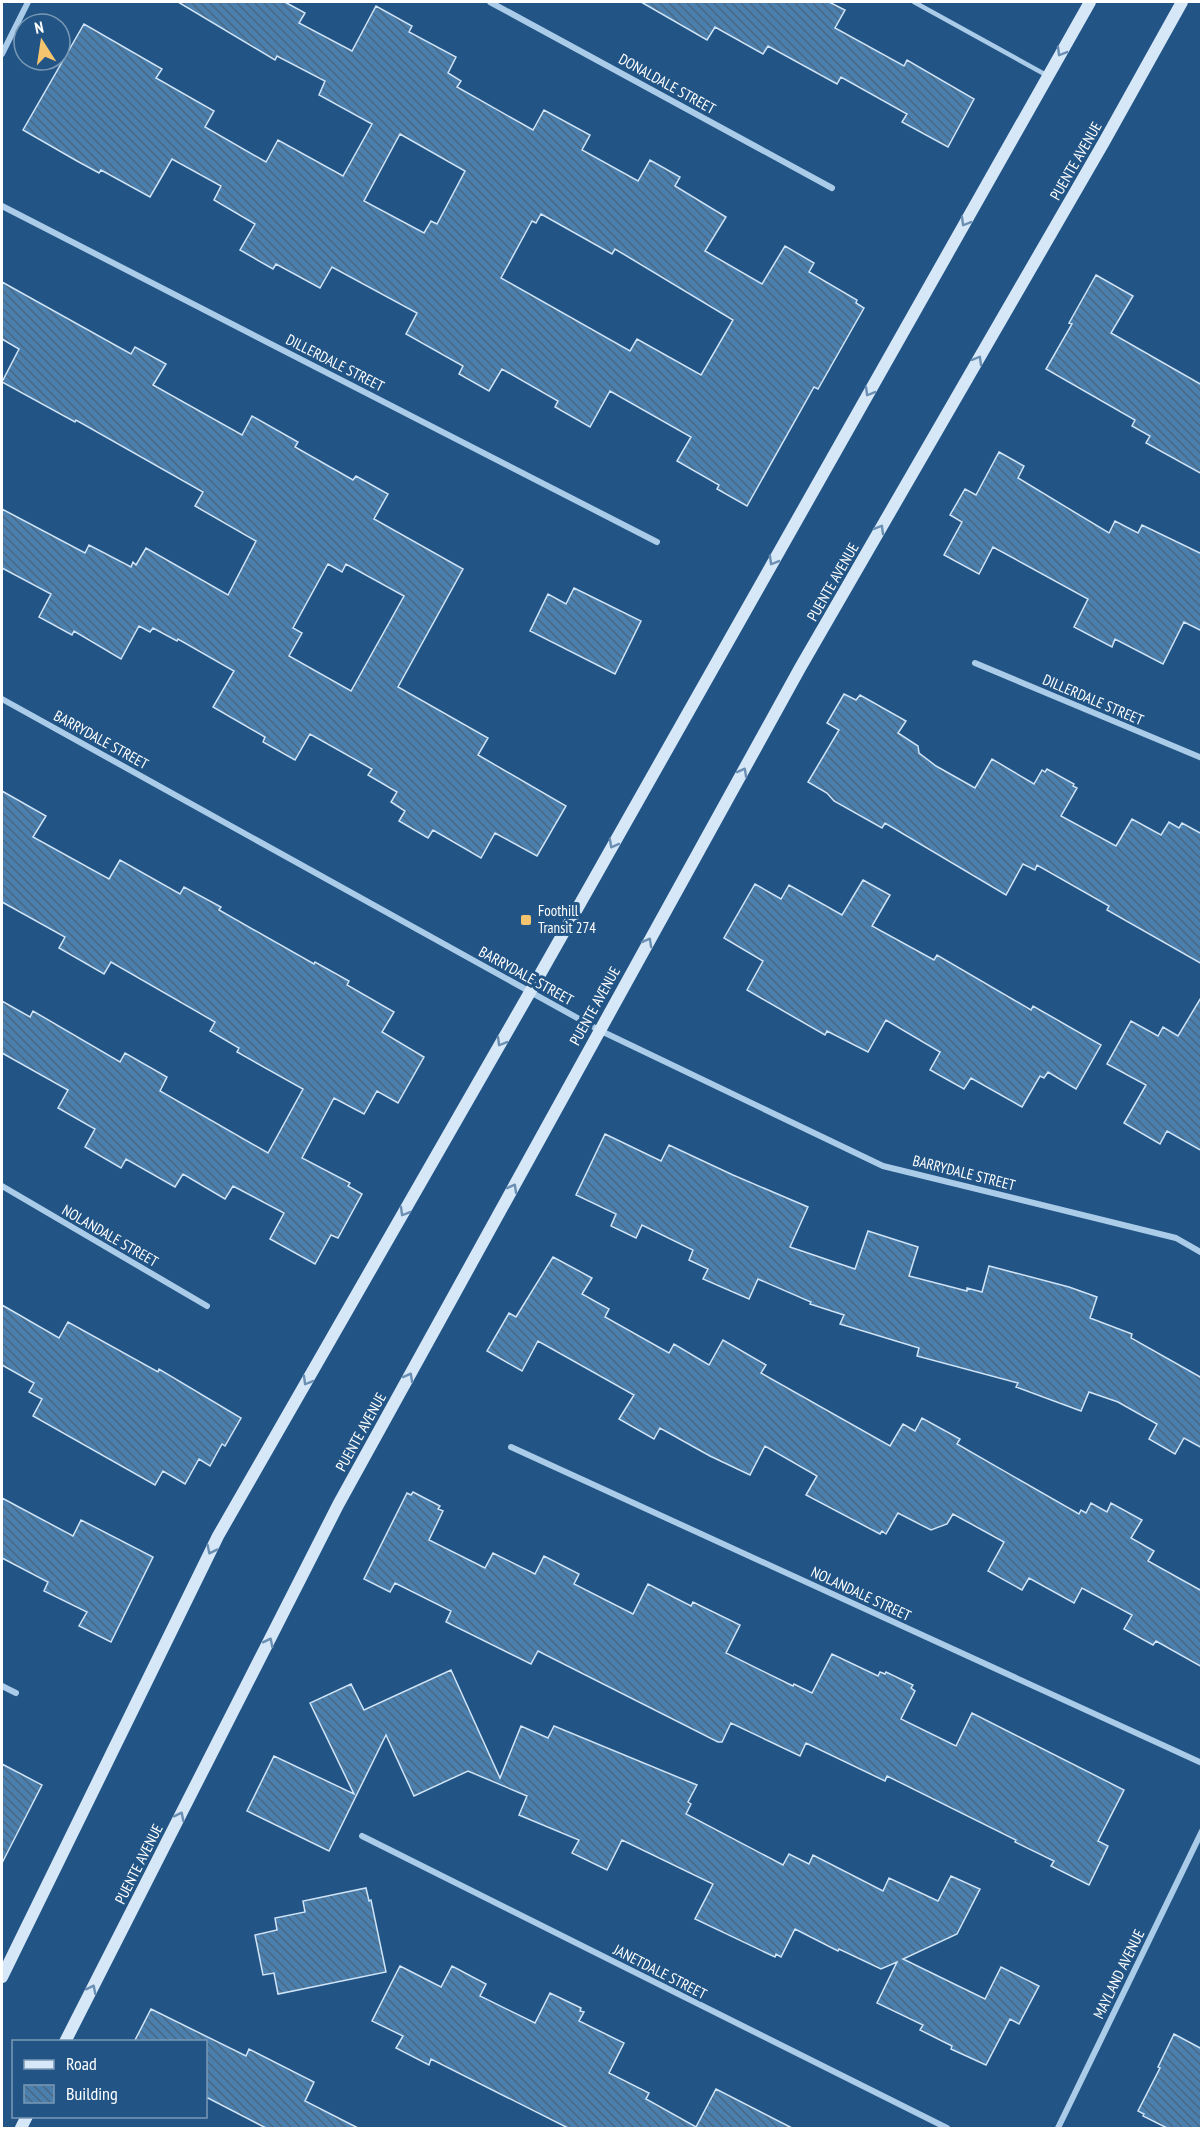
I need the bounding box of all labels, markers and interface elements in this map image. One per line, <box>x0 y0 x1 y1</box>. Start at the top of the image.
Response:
north arrow <box>12 12 72 72</box>
text: N <box>33 17 45 38</box>
one-way arrow <box>1057 46 1068 57</box>
street label: DONALDALE STREET <box>615 49 719 118</box>
street label: PUENTE AVENUE <box>1046 118 1106 203</box>
one-way arrow <box>961 216 972 226</box>
street label: DILLERDALE STREET <box>283 330 388 396</box>
one-way arrow <box>971 356 982 367</box>
one-way arrow <box>865 386 876 396</box>
one-way arrow <box>873 525 885 535</box>
street label: PUENTE AVENUE <box>803 539 863 624</box>
one-way arrow <box>769 555 780 566</box>
street label: DILLERDALE STREET <box>1040 670 1147 729</box>
street label: BARRYDALE STREET <box>51 706 152 773</box>
one-way arrow <box>735 768 747 778</box>
one-way arrow <box>609 838 620 848</box>
place label: Foothill Transit 274 <box>538 901 596 937</box>
marker: Foothill Transit 274 <box>519 913 533 927</box>
one-way arrow <box>641 938 652 949</box>
street label: BARRYDALE STREET <box>476 942 577 1009</box>
street label: PUENTE AVENUE <box>565 963 624 1049</box>
one-way arrow <box>496 1036 508 1046</box>
street label: BARRYDALE STREET <box>911 1151 1018 1195</box>
one-way arrow <box>506 1184 517 1194</box>
street label: NOLANDALE STREET <box>59 1200 162 1271</box>
one-way arrow <box>399 1205 411 1216</box>
one-way arrow <box>402 1372 413 1383</box>
one-way arrow <box>303 1375 314 1385</box>
street label: PUENTE AVENUE <box>331 1389 390 1475</box>
one-way arrow <box>206 1544 218 1555</box>
street label: NOLANDALE STREET <box>808 1562 915 1625</box>
one-way arrow <box>261 1637 273 1648</box>
one-way arrow <box>173 1811 184 1822</box>
street label: PUENTE AVENUE <box>110 1821 167 1907</box>
street label: MAYLAND AVENUE <box>1089 1926 1148 2022</box>
street label: JANETDALE STREET <box>609 1939 710 2003</box>
one-way arrow <box>85 1985 96 1996</box>
legend <box>12 2040 207 2118</box>
text: Road <box>66 2052 97 2075</box>
text: Building <box>66 2082 118 2105</box>

